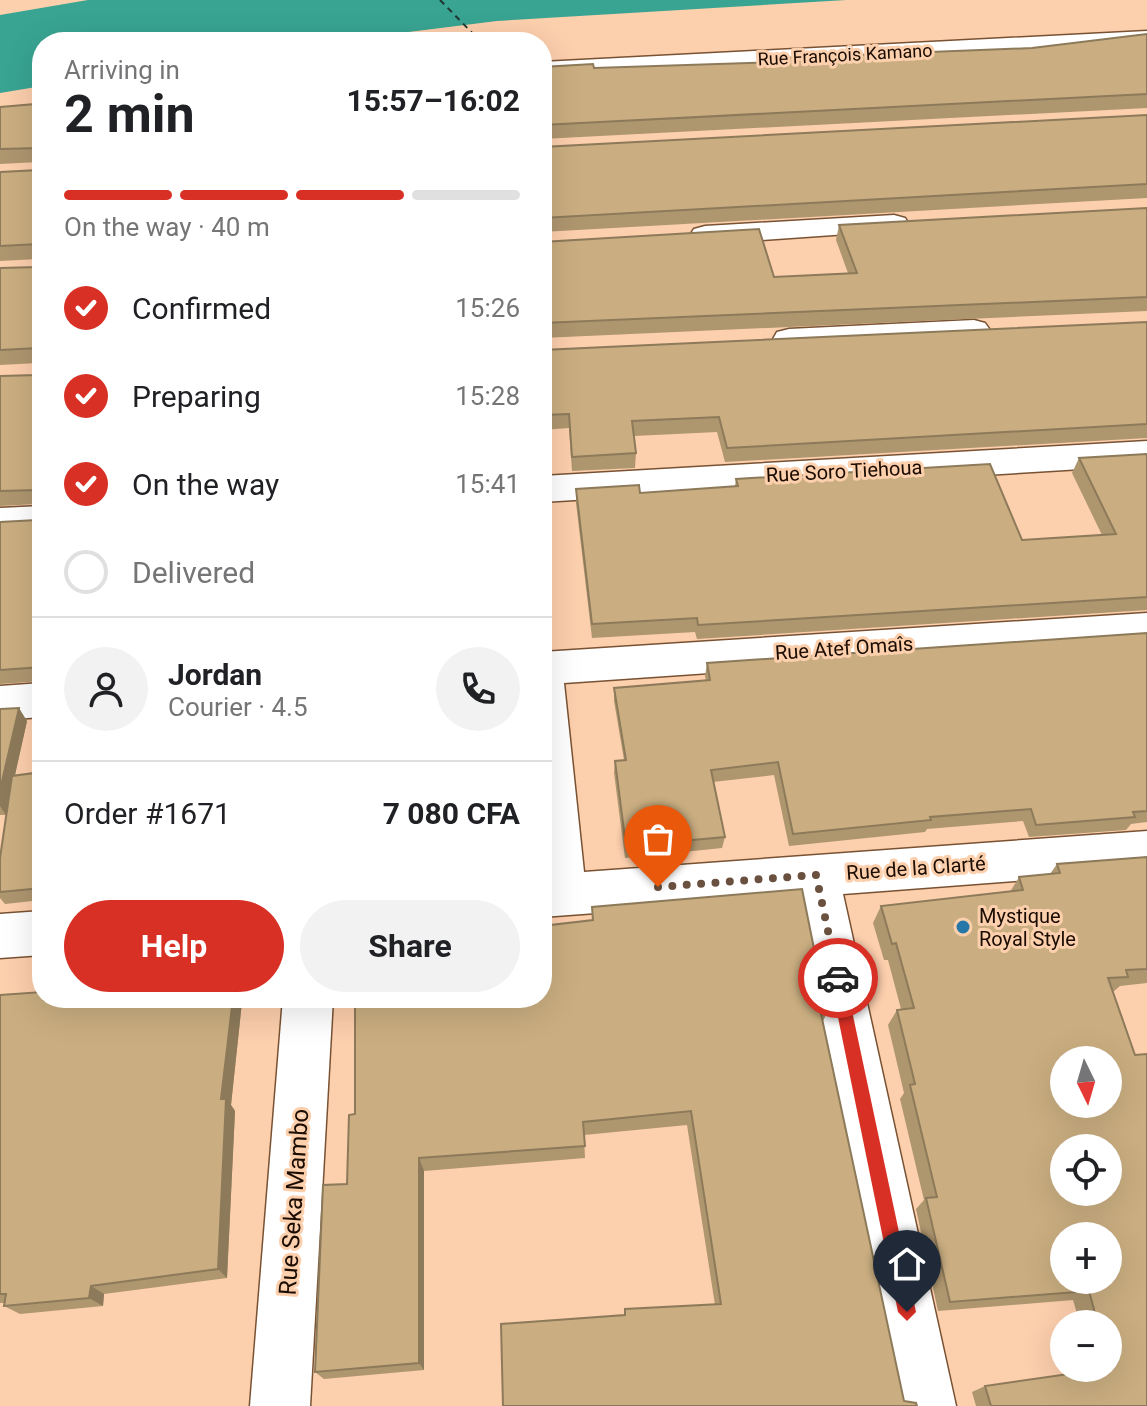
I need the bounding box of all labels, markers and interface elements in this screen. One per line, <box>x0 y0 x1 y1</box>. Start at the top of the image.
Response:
street label: Rue François Kamano <box>757 39 933 70</box>
text: Arriving in <box>64 55 180 85</box>
text: 15:57–16:02 <box>346 83 520 118</box>
text: 2 min <box>64 84 195 145</box>
text: On the way · 40 m <box>64 212 270 242</box>
icon: check <box>64 286 108 330</box>
text: Confirmed <box>132 291 271 326</box>
text: 15:26 <box>455 293 520 323</box>
icon: check <box>64 374 108 418</box>
text: Preparing <box>132 379 261 414</box>
text: 15:28 <box>455 381 520 411</box>
street label: Rue Soro Tiehoua <box>765 455 923 487</box>
icon: check <box>64 462 108 506</box>
text: On the way <box>132 467 279 502</box>
text: 15:41 <box>455 469 520 499</box>
text: Delivered <box>132 555 255 590</box>
street label: Rue Atef Omaîs <box>774 631 914 665</box>
button: person <box>64 647 148 731</box>
button: phone <box>436 647 520 731</box>
text: Jordan <box>168 657 262 692</box>
text: Courier · 4.5 <box>168 692 308 722</box>
text: Order #1671 <box>64 796 231 831</box>
text: 7 080 CFA <box>383 796 520 831</box>
pin <box>624 805 692 887</box>
icon: bag <box>636 817 680 861</box>
street label: Rue de la Clarté <box>846 851 986 885</box>
button: Help <box>64 900 284 992</box>
button: Share <box>300 900 520 992</box>
place label: Mystique Royal Style <box>979 904 1076 951</box>
marker: Mystique Royal Style <box>954 918 972 936</box>
courier <box>798 938 878 1018</box>
icon: car <box>816 956 860 1000</box>
north arrow <box>1050 1046 1122 1118</box>
map controls <box>1050 1046 1122 1382</box>
street label: Rue Seka Mambo <box>274 1108 314 1296</box>
button: locate <box>1050 1134 1122 1206</box>
button: + <box>1050 1222 1122 1294</box>
pin <box>873 1230 941 1312</box>
icon: home <box>885 1242 929 1286</box>
button: − <box>1050 1310 1122 1382</box>

